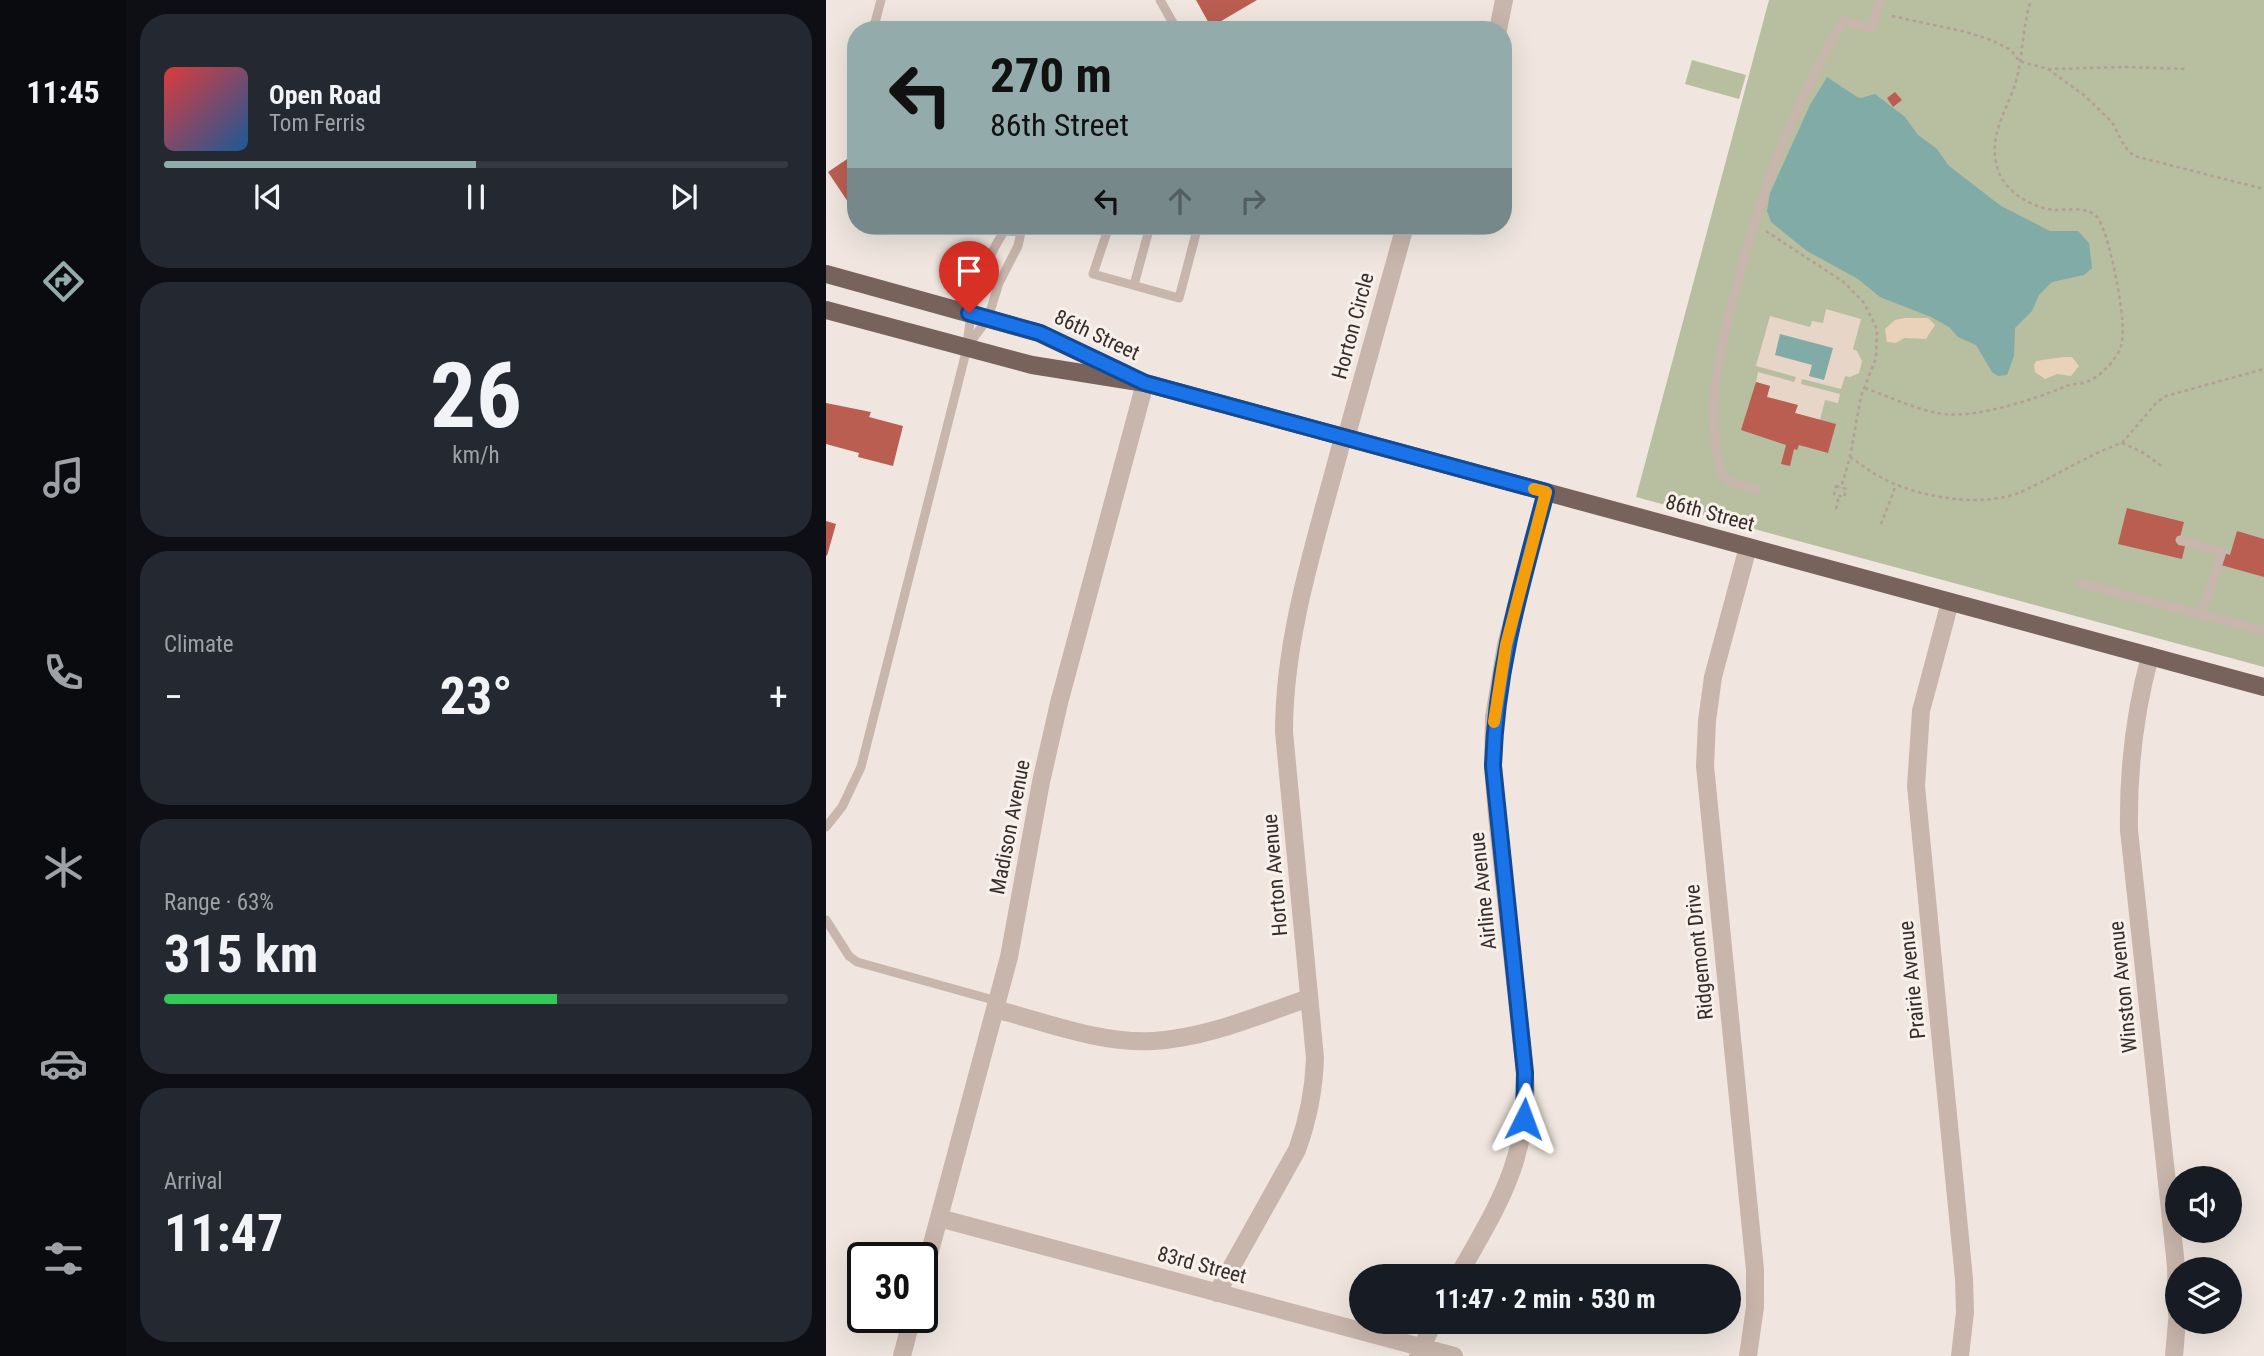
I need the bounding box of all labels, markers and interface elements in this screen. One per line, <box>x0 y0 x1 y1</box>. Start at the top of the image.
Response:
text: 270 m <box>990 47 1112 104</box>
icon: left <box>875 49 966 140</box>
text: 11:45 <box>26 73 100 111</box>
text: Open Road <box>269 80 381 110</box>
text: 86th Street <box>990 106 1129 144</box>
text: Tom Ferris <box>269 110 365 137</box>
icon: previous <box>249 178 287 216</box>
icon: pause <box>457 178 495 216</box>
icon: next <box>665 178 703 216</box>
icon: left <box>1088 182 1126 220</box>
icon: ahead <box>1161 182 1199 220</box>
icon: right <box>1234 182 1272 220</box>
pin <box>939 241 999 313</box>
icon: arrive <box>950 252 988 290</box>
icon: directions <box>39 257 88 306</box>
street label: Horton Circle <box>1327 270 1379 382</box>
street label: 86th Street <box>1051 305 1143 365</box>
text: 26 <box>430 343 522 449</box>
text: km/h <box>452 442 500 469</box>
icon: music <box>39 453 88 502</box>
street label: 86th Street <box>1663 490 1757 536</box>
text: Climate <box>164 631 234 658</box>
icon: phone <box>39 648 88 697</box>
text: 23° <box>440 666 512 727</box>
text: − <box>164 675 183 719</box>
text: + <box>769 675 788 719</box>
street label: Madison Avenue <box>985 757 1035 896</box>
street label: Horton Avenue <box>1258 813 1292 937</box>
street label: Airline Avenue <box>1465 831 1501 951</box>
icon: climate <box>39 843 88 892</box>
street label: Ridgemont Drive <box>1680 883 1718 1021</box>
text: Range · 63% <box>164 889 274 916</box>
street label: Prairie Avenue <box>1894 919 1930 1040</box>
street label: Winston Avenue <box>2104 920 2142 1054</box>
text: 315 km <box>164 924 318 985</box>
icon: car <box>39 1039 88 1088</box>
position arrow <box>1487 1082 1561 1156</box>
map controls <box>2165 1166 2242 1334</box>
button: sound <box>2165 1166 2242 1243</box>
text: Arrival <box>164 1168 223 1195</box>
text: 11:47 <box>164 1203 283 1264</box>
icon: filters <box>39 1234 88 1283</box>
speed limit sign: 30 <box>847 1242 938 1333</box>
street label: 83rd Street <box>1155 1242 1249 1288</box>
button: layers <box>2165 1257 2242 1334</box>
text: 11:47 · 2 min · 530 m <box>1435 1284 1655 1314</box>

